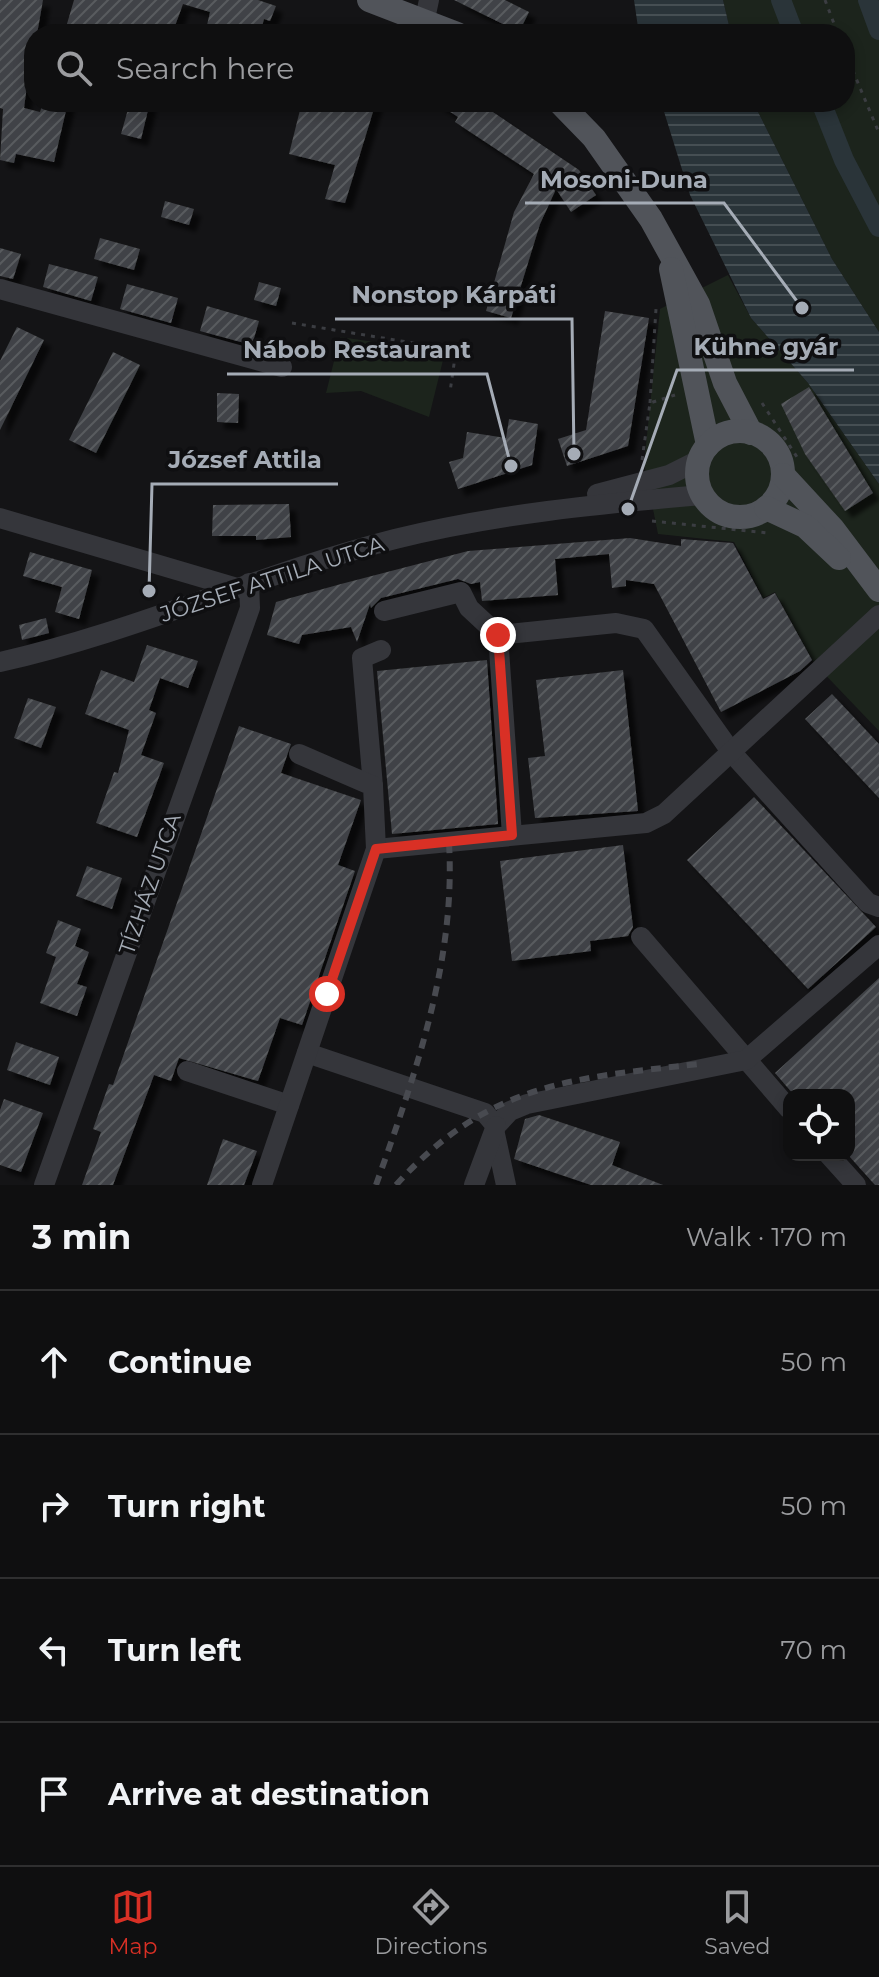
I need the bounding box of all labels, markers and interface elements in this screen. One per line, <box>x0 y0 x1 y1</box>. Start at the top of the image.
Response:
search box <box>24 24 855 112</box>
icon: search <box>52 46 96 90</box>
text: Search here <box>116 50 294 87</box>
callout: Mosoni-Duna <box>525 155 724 203</box>
text: Mosoni-Duna <box>540 165 708 194</box>
callout: Nonstop Kárpáti <box>335 271 572 319</box>
text: Nonstop Kárpáti <box>352 280 556 309</box>
callout: Kühne gyár <box>677 322 854 370</box>
callout: Nábob Restaurant <box>227 326 487 374</box>
text: Kühne gyár <box>694 332 838 361</box>
text: Nábob Restaurant <box>243 335 472 364</box>
callout: József Attila <box>152 436 338 484</box>
text: József Attila <box>167 445 322 474</box>
street label: JÓZSEF ATTILA UTCA <box>156 530 387 628</box>
route end <box>480 617 516 653</box>
street label: TÍZHÁZ UTCA <box>113 809 187 958</box>
route start <box>309 976 345 1012</box>
map controls <box>783 1089 855 1161</box>
button: locate <box>783 1089 855 1161</box>
text: 3 min <box>32 1216 131 1258</box>
text: Walk · 170 m <box>686 1221 847 1253</box>
icon: ahead <box>32 1340 76 1384</box>
text: Continue <box>108 1344 252 1381</box>
text: 50 m <box>781 1346 847 1378</box>
icon: right <box>32 1484 76 1528</box>
text: Turn right <box>108 1488 265 1525</box>
text: 50 m <box>781 1490 847 1522</box>
icon: left <box>32 1628 76 1672</box>
text: Turn left <box>108 1632 241 1669</box>
text: 70 m <box>781 1634 847 1666</box>
icon: arrive <box>32 1772 76 1816</box>
text: Arrive at destination <box>108 1776 430 1813</box>
tab: Map <box>109 1885 157 1960</box>
tab: Directions <box>375 1885 487 1960</box>
tab: Saved <box>704 1885 770 1960</box>

